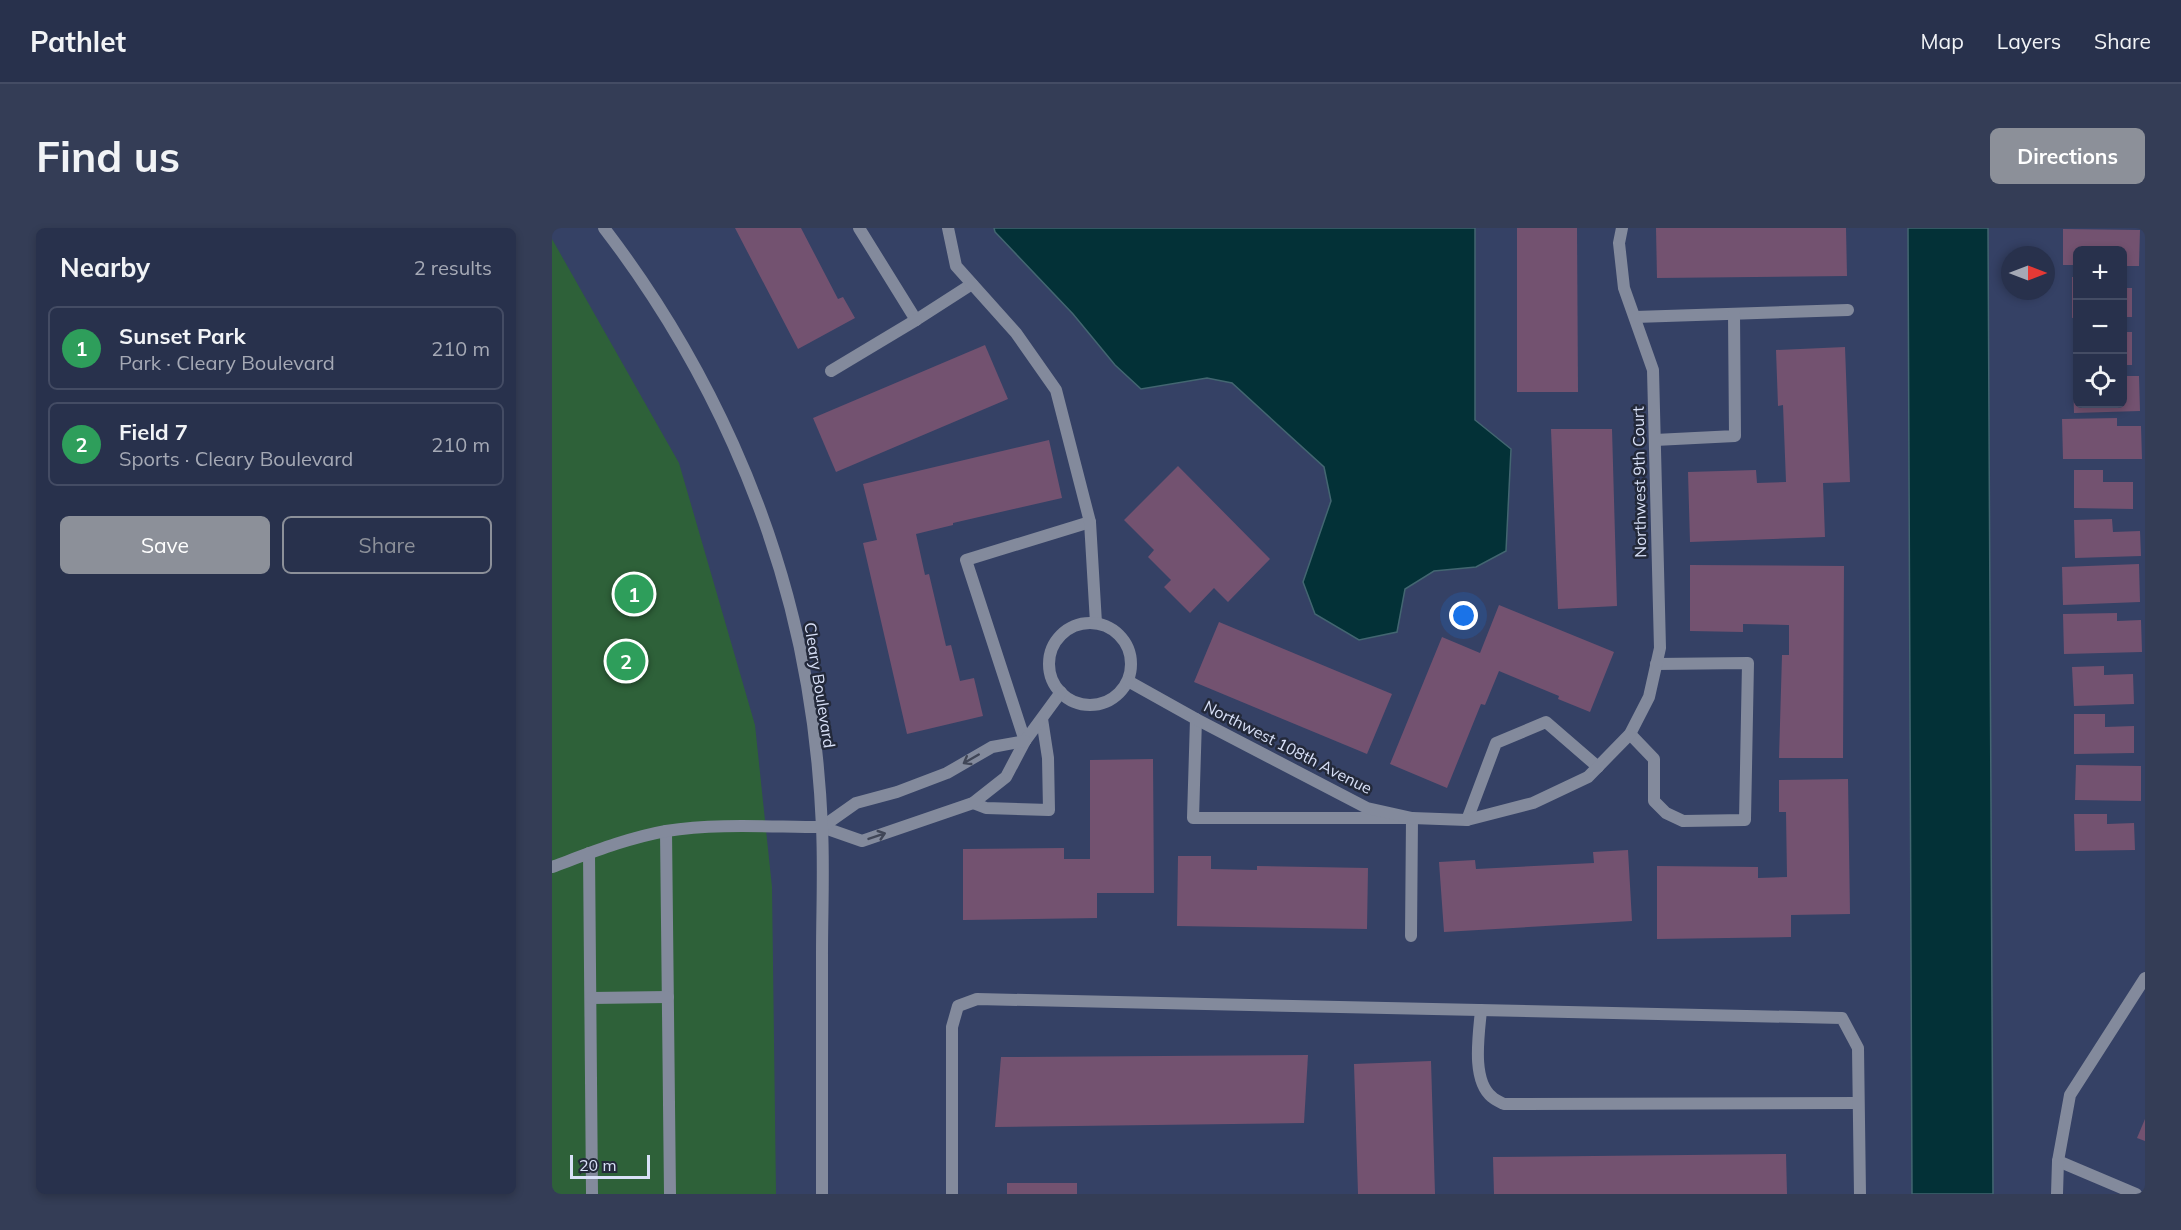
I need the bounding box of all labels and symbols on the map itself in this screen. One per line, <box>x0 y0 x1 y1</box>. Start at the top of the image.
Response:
north arrow <box>2001 246 2055 300</box>
street label: Northwest 9th Court <box>1628 406 1650 558</box>
pin: 1 <box>614 572 653 616</box>
your location <box>1449 601 1478 630</box>
street label: Cleary Boulevard <box>800 621 840 749</box>
pin: 2 <box>606 638 646 684</box>
street label: Northwest 108th Avenue <box>1201 696 1375 798</box>
one-way arrow <box>963 754 980 766</box>
one-way arrow <box>867 829 886 840</box>
scale bar <box>570 1152 650 1180</box>

